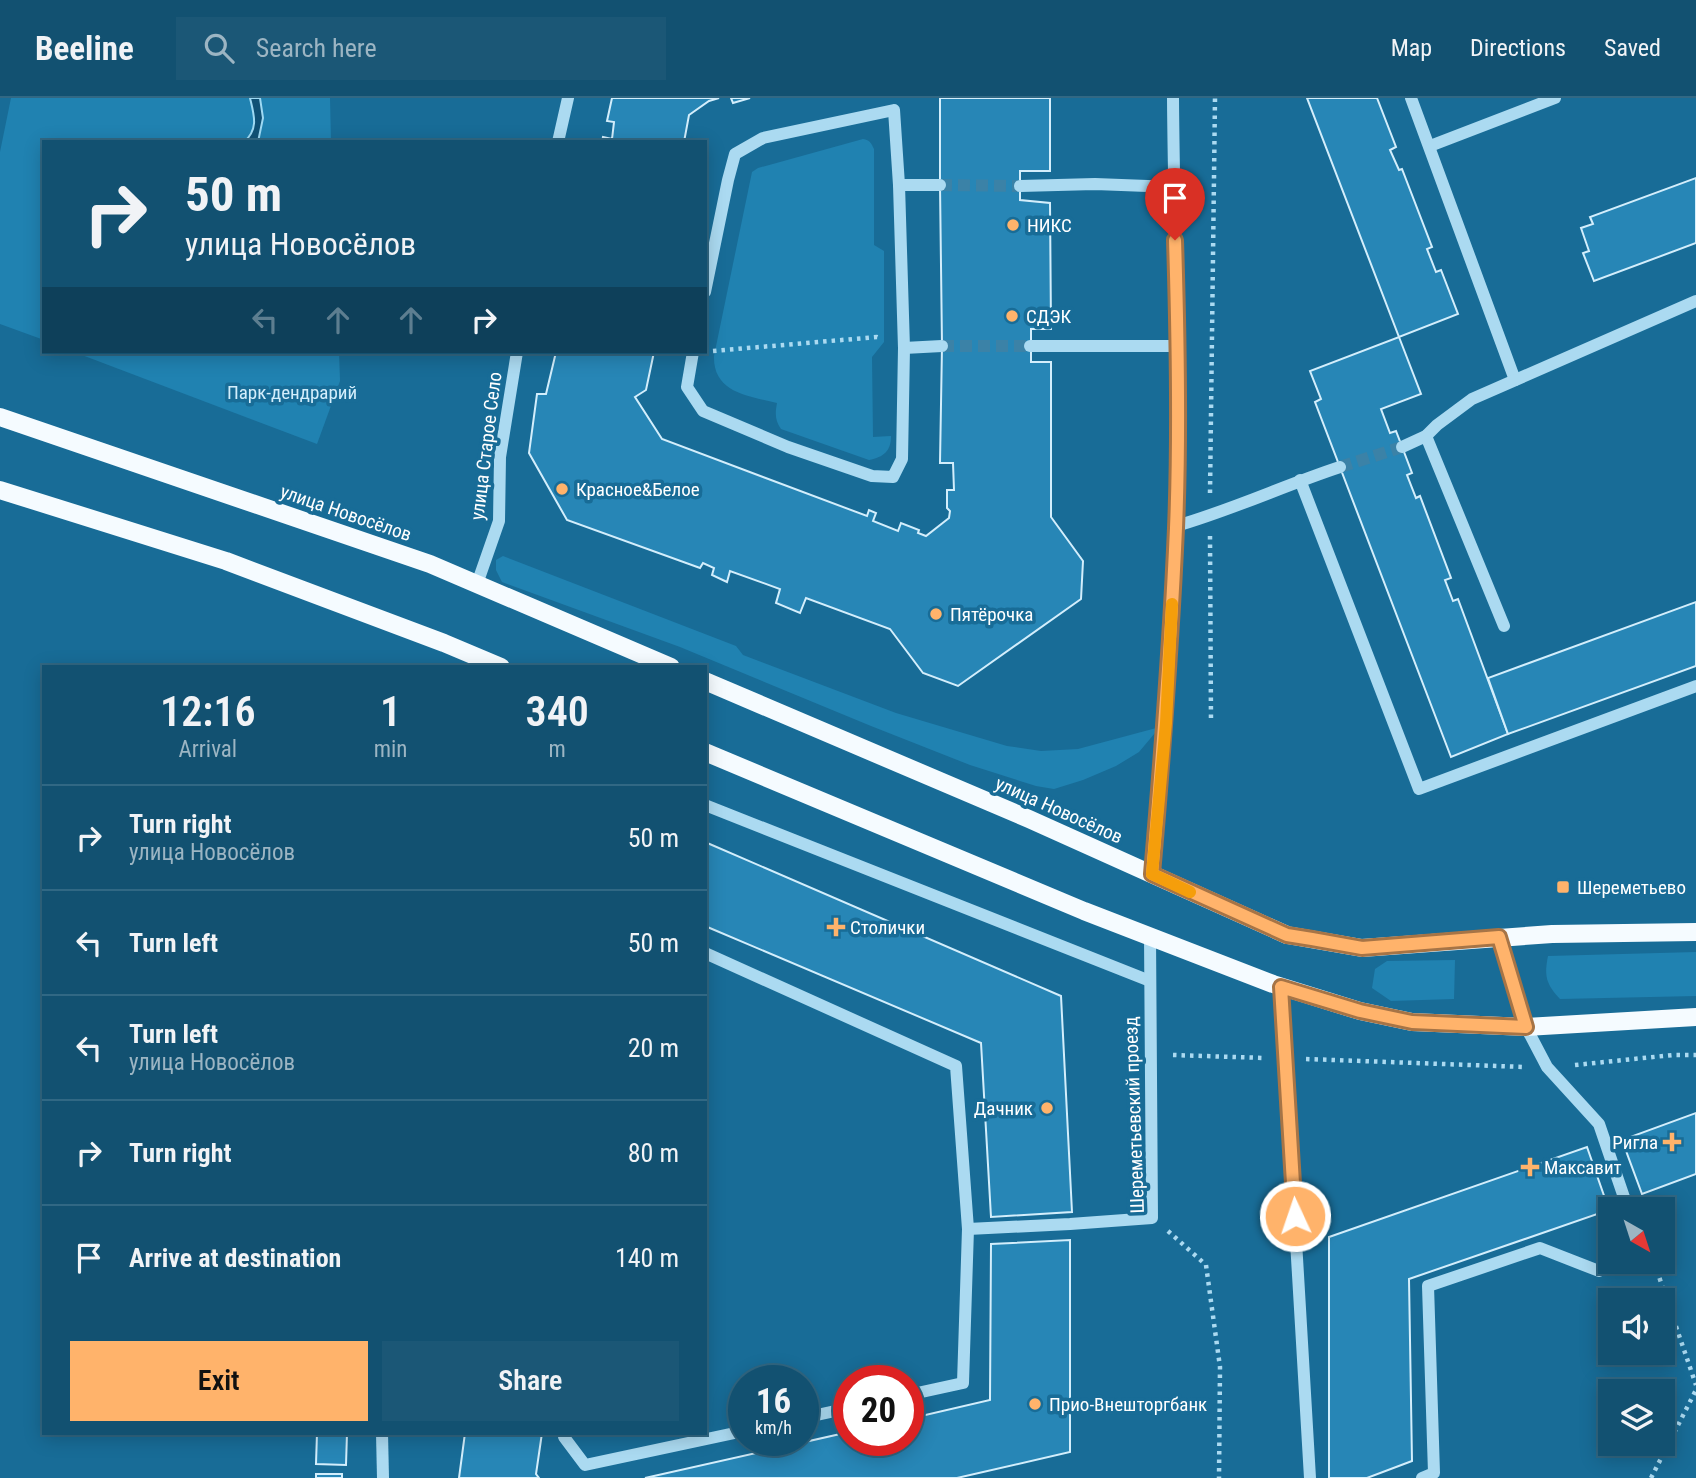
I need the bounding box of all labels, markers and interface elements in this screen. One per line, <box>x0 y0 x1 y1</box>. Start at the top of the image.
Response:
search box <box>176 17 666 80</box>
text: Beeline <box>35 29 134 68</box>
icon: search <box>200 29 238 67</box>
text: Search here <box>256 33 377 63</box>
text: Map <box>1391 34 1432 62</box>
text: Directions <box>1470 34 1566 62</box>
text: Saved <box>1604 34 1661 62</box>
text: 50 m <box>185 166 282 223</box>
icon: right <box>70 168 161 259</box>
pin <box>1145 168 1205 240</box>
icon: arrive <box>1156 179 1194 217</box>
place label: НИКС <box>1027 214 1072 237</box>
marker: НИКС <box>1005 217 1021 233</box>
text: улица Новосёлов <box>185 225 416 263</box>
icon: left <box>246 301 284 339</box>
icon: ahead <box>319 301 357 339</box>
icon: ahead <box>392 301 430 339</box>
icon: right <box>465 301 503 339</box>
place label: СДЭК <box>1026 305 1072 328</box>
marker: СДЭК <box>1004 308 1020 324</box>
street label: улица Старое Село <box>465 371 507 521</box>
park label: Парк-дендрарий <box>227 381 357 404</box>
place label: Красное&Белое <box>576 478 700 501</box>
street label: улица Новосёлов <box>277 480 415 546</box>
marker: Красное&Белое <box>554 481 570 497</box>
place label: Пятёрочка <box>950 603 1033 626</box>
marker: Пятёрочка <box>928 606 944 622</box>
text: 12:16 <box>160 687 256 736</box>
text: 1 <box>380 687 401 736</box>
text: 340 <box>526 687 589 736</box>
text: Arrival <box>179 736 237 763</box>
text: min <box>374 736 407 763</box>
text: m <box>549 736 566 763</box>
street label: улица Новосёлов <box>992 772 1126 848</box>
text: Turn right <box>129 809 231 839</box>
icon: right <box>70 819 108 857</box>
text: 50 m <box>628 823 679 853</box>
text: улица Новосёлов <box>129 839 295 866</box>
place label: Шереметьево <box>1577 876 1686 899</box>
marker: Шереметьево <box>1555 879 1571 895</box>
place label: Столички <box>850 916 925 939</box>
marker: Столички <box>828 919 844 935</box>
icon: left <box>70 924 108 962</box>
text: Turn left <box>129 928 218 958</box>
text: 50 m <box>628 928 679 958</box>
street label: Шереметьевский проезд <box>1119 1016 1149 1214</box>
text: Turn left <box>129 1019 218 1049</box>
icon: left <box>70 1029 108 1067</box>
text: 20 m <box>628 1033 679 1063</box>
text: улица Новосёлов <box>129 1049 295 1076</box>
place label: Дачник <box>974 1097 1033 1120</box>
marker: Дачник <box>1039 1100 1055 1116</box>
place label: Ригла <box>1612 1131 1658 1154</box>
icon: right <box>70 1134 108 1172</box>
marker: Ригла <box>1664 1134 1680 1150</box>
text: Turn right <box>129 1138 231 1168</box>
text: 80 m <box>628 1138 679 1168</box>
place label: Максавит <box>1544 1156 1622 1179</box>
marker: Максавит <box>1522 1159 1538 1175</box>
position arrow <box>1258 1179 1332 1253</box>
north arrow <box>1598 1197 1675 1274</box>
map controls <box>1598 1197 1675 1456</box>
icon: arrive <box>70 1239 108 1277</box>
text: Arrive at destination <box>129 1243 341 1273</box>
text: 140 m <box>615 1243 679 1273</box>
button: sound <box>1598 1288 1675 1365</box>
button: Exit <box>70 1341 368 1421</box>
button: Share <box>382 1341 679 1421</box>
speed limit sign: 20 <box>833 1365 924 1456</box>
button: layers <box>1598 1379 1675 1456</box>
text: 16 <box>756 1381 791 1422</box>
place label: Прио-Внешторгбанк <box>1049 1393 1207 1416</box>
marker: Прио-Внешторгбанк <box>1027 1396 1043 1412</box>
text: km/h <box>755 1417 792 1438</box>

